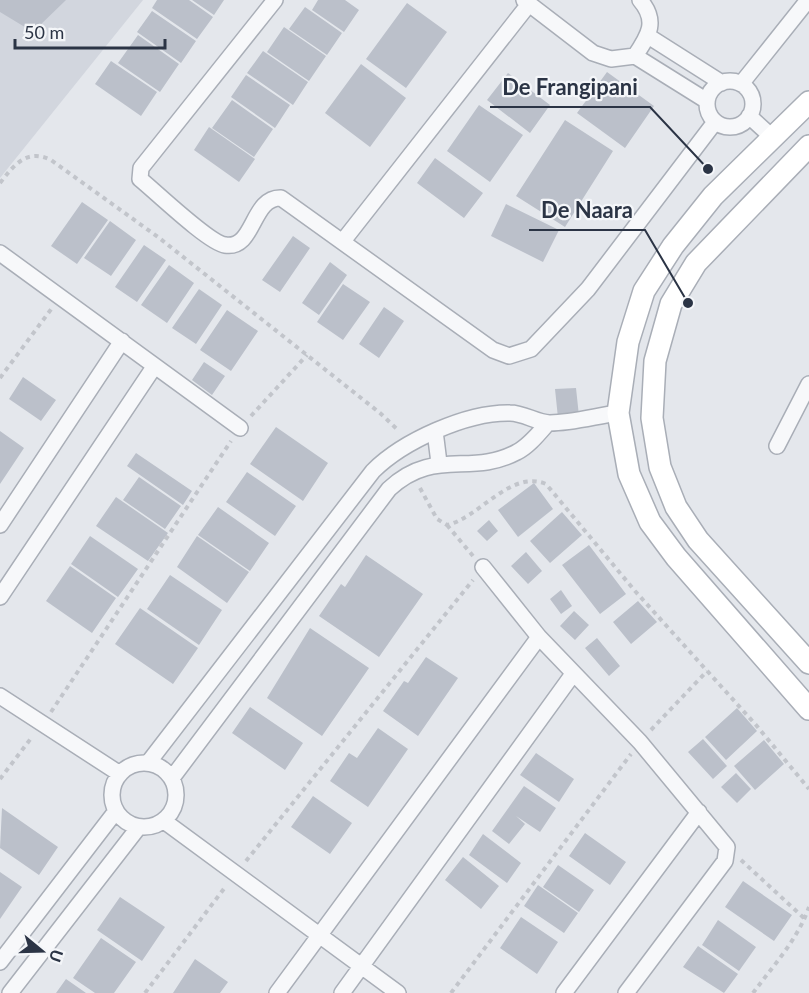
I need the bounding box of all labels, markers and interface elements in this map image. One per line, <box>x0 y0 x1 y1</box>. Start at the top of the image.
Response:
scale bar <box>15 12 165 50</box>
text: 50 m <box>24 21 64 43</box>
callout: De Frangipani <box>490 67 650 107</box>
text: De Frangipani <box>502 73 638 100</box>
callout: De Naara <box>529 190 645 230</box>
text: De Naara <box>541 196 633 223</box>
north arrow <box>12 921 72 981</box>
text: U <box>46 947 68 965</box>

